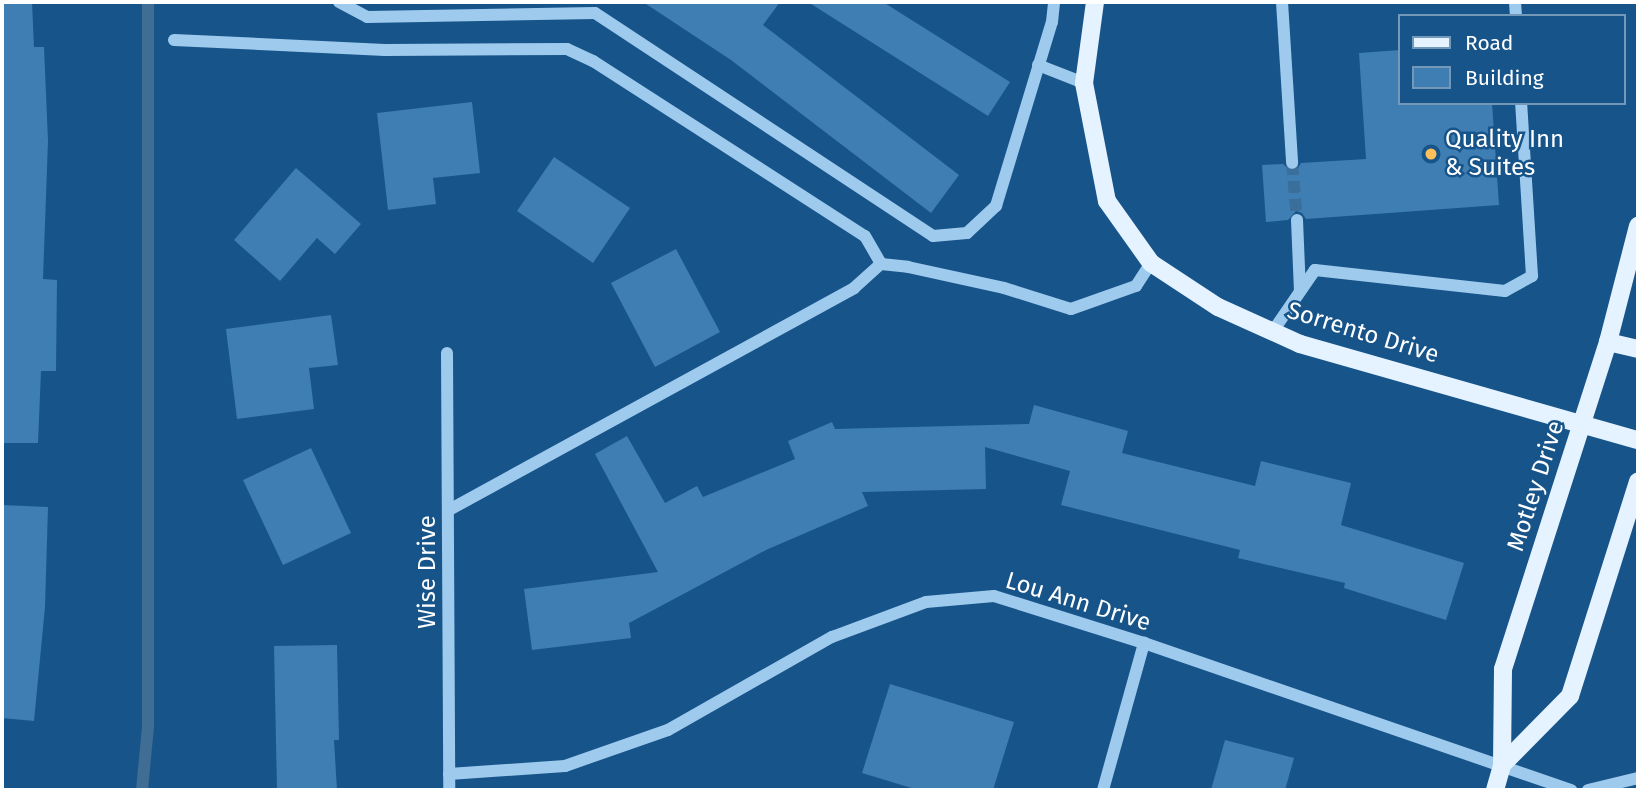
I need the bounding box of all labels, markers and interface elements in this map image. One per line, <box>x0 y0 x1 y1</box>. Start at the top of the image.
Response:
legend <box>1398 14 1626 105</box>
text: Road <box>1465 30 1513 56</box>
text: Building <box>1465 65 1544 91</box>
place label: Quality Inn & Suites <box>1445 126 1564 182</box>
marker: Quality Inn & Suites <box>1423 146 1439 162</box>
street label: Sorrento Drive <box>1284 296 1442 370</box>
street label: Motley Drive <box>1501 417 1571 555</box>
street label: Wise Drive <box>414 515 442 629</box>
street label: Lou Ann Drive <box>1002 566 1154 638</box>

